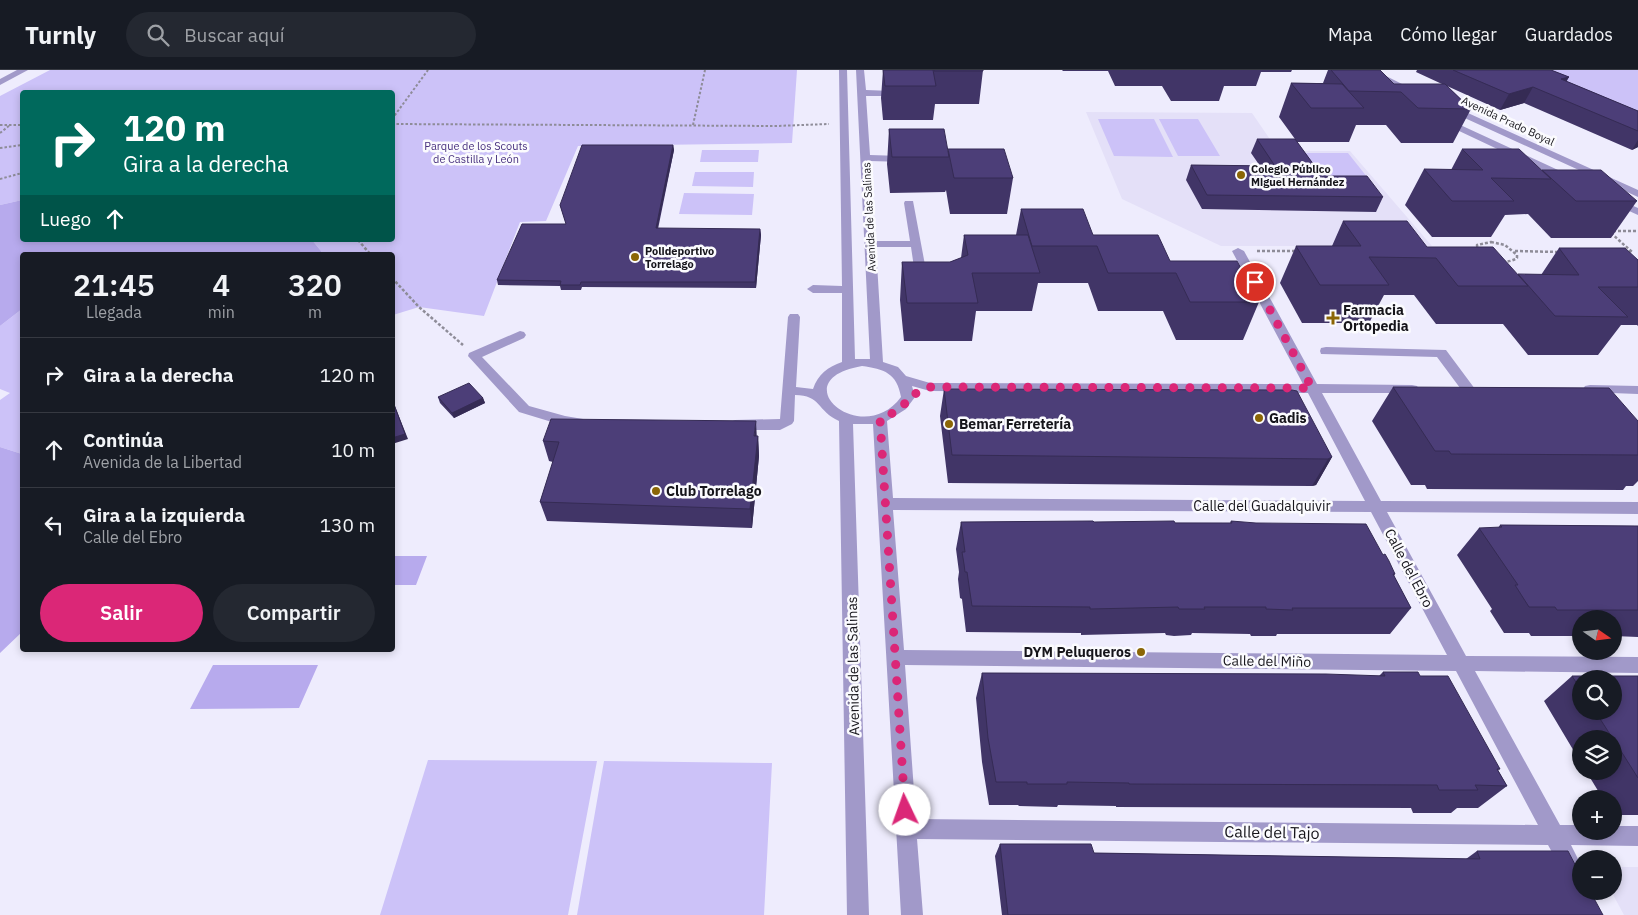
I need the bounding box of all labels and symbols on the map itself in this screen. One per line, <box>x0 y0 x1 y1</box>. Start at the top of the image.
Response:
street label: Avenida Prado Boyal <box>1459 93 1557 149</box>
park label: Parque de los Scouts de Castilla y León <box>424 139 528 166</box>
street label: Avenida de las Salinas <box>859 162 879 272</box>
place label: Colegio Público Miguel Hernández <box>1251 162 1345 189</box>
marker: Colegio Público Miguel Hernández <box>1235 169 1247 181</box>
place label: Polideportivo Torrelago <box>645 244 714 271</box>
marker: Polideportivo Torrelago <box>629 251 641 263</box>
pin <box>1234 261 1276 303</box>
place label: Farmacia Ortopedia <box>1343 301 1409 335</box>
marker: Farmacia Ortopedia <box>1327 312 1339 324</box>
place label: Gadis <box>1269 409 1307 427</box>
marker: Gadis <box>1253 412 1265 424</box>
place label: Bemar Ferretería <box>959 415 1071 433</box>
marker: Bemar Ferretería <box>943 418 955 430</box>
place label: Club Torrelago <box>666 482 762 500</box>
marker: Club Torrelago <box>650 485 662 497</box>
street label: Calle del Guadalquivir <box>1193 497 1331 515</box>
street label: Calle del Ebro <box>1381 525 1437 611</box>
street label: Avenida de las Salinas <box>843 596 863 736</box>
north arrow <box>1572 610 1622 660</box>
place label: DYM Peluqueros <box>1023 643 1131 661</box>
marker: DYM Peluqueros <box>1135 646 1147 658</box>
street label: Calle del Miño <box>1223 651 1311 671</box>
position arrow <box>878 783 930 835</box>
street label: Calle del Tajo <box>1224 821 1320 843</box>

